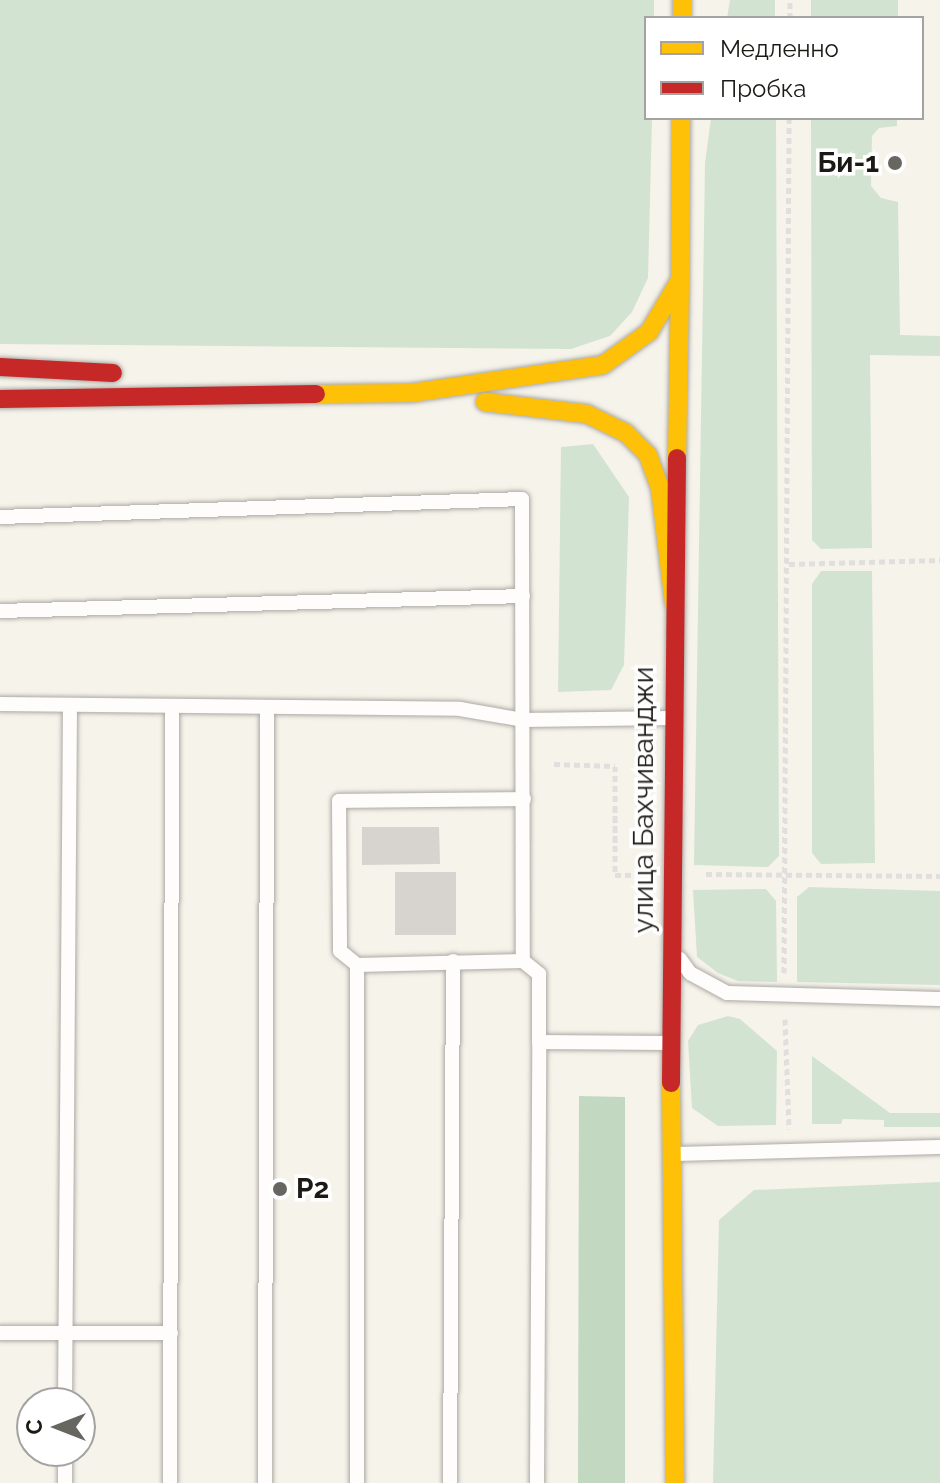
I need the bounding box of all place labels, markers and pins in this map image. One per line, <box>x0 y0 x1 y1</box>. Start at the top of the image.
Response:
place label: Би-1 <box>818 146 879 180</box>
marker: Би-1 <box>886 154 904 172</box>
place label: P2 <box>296 1172 329 1206</box>
marker: P2 <box>271 1180 289 1198</box>

